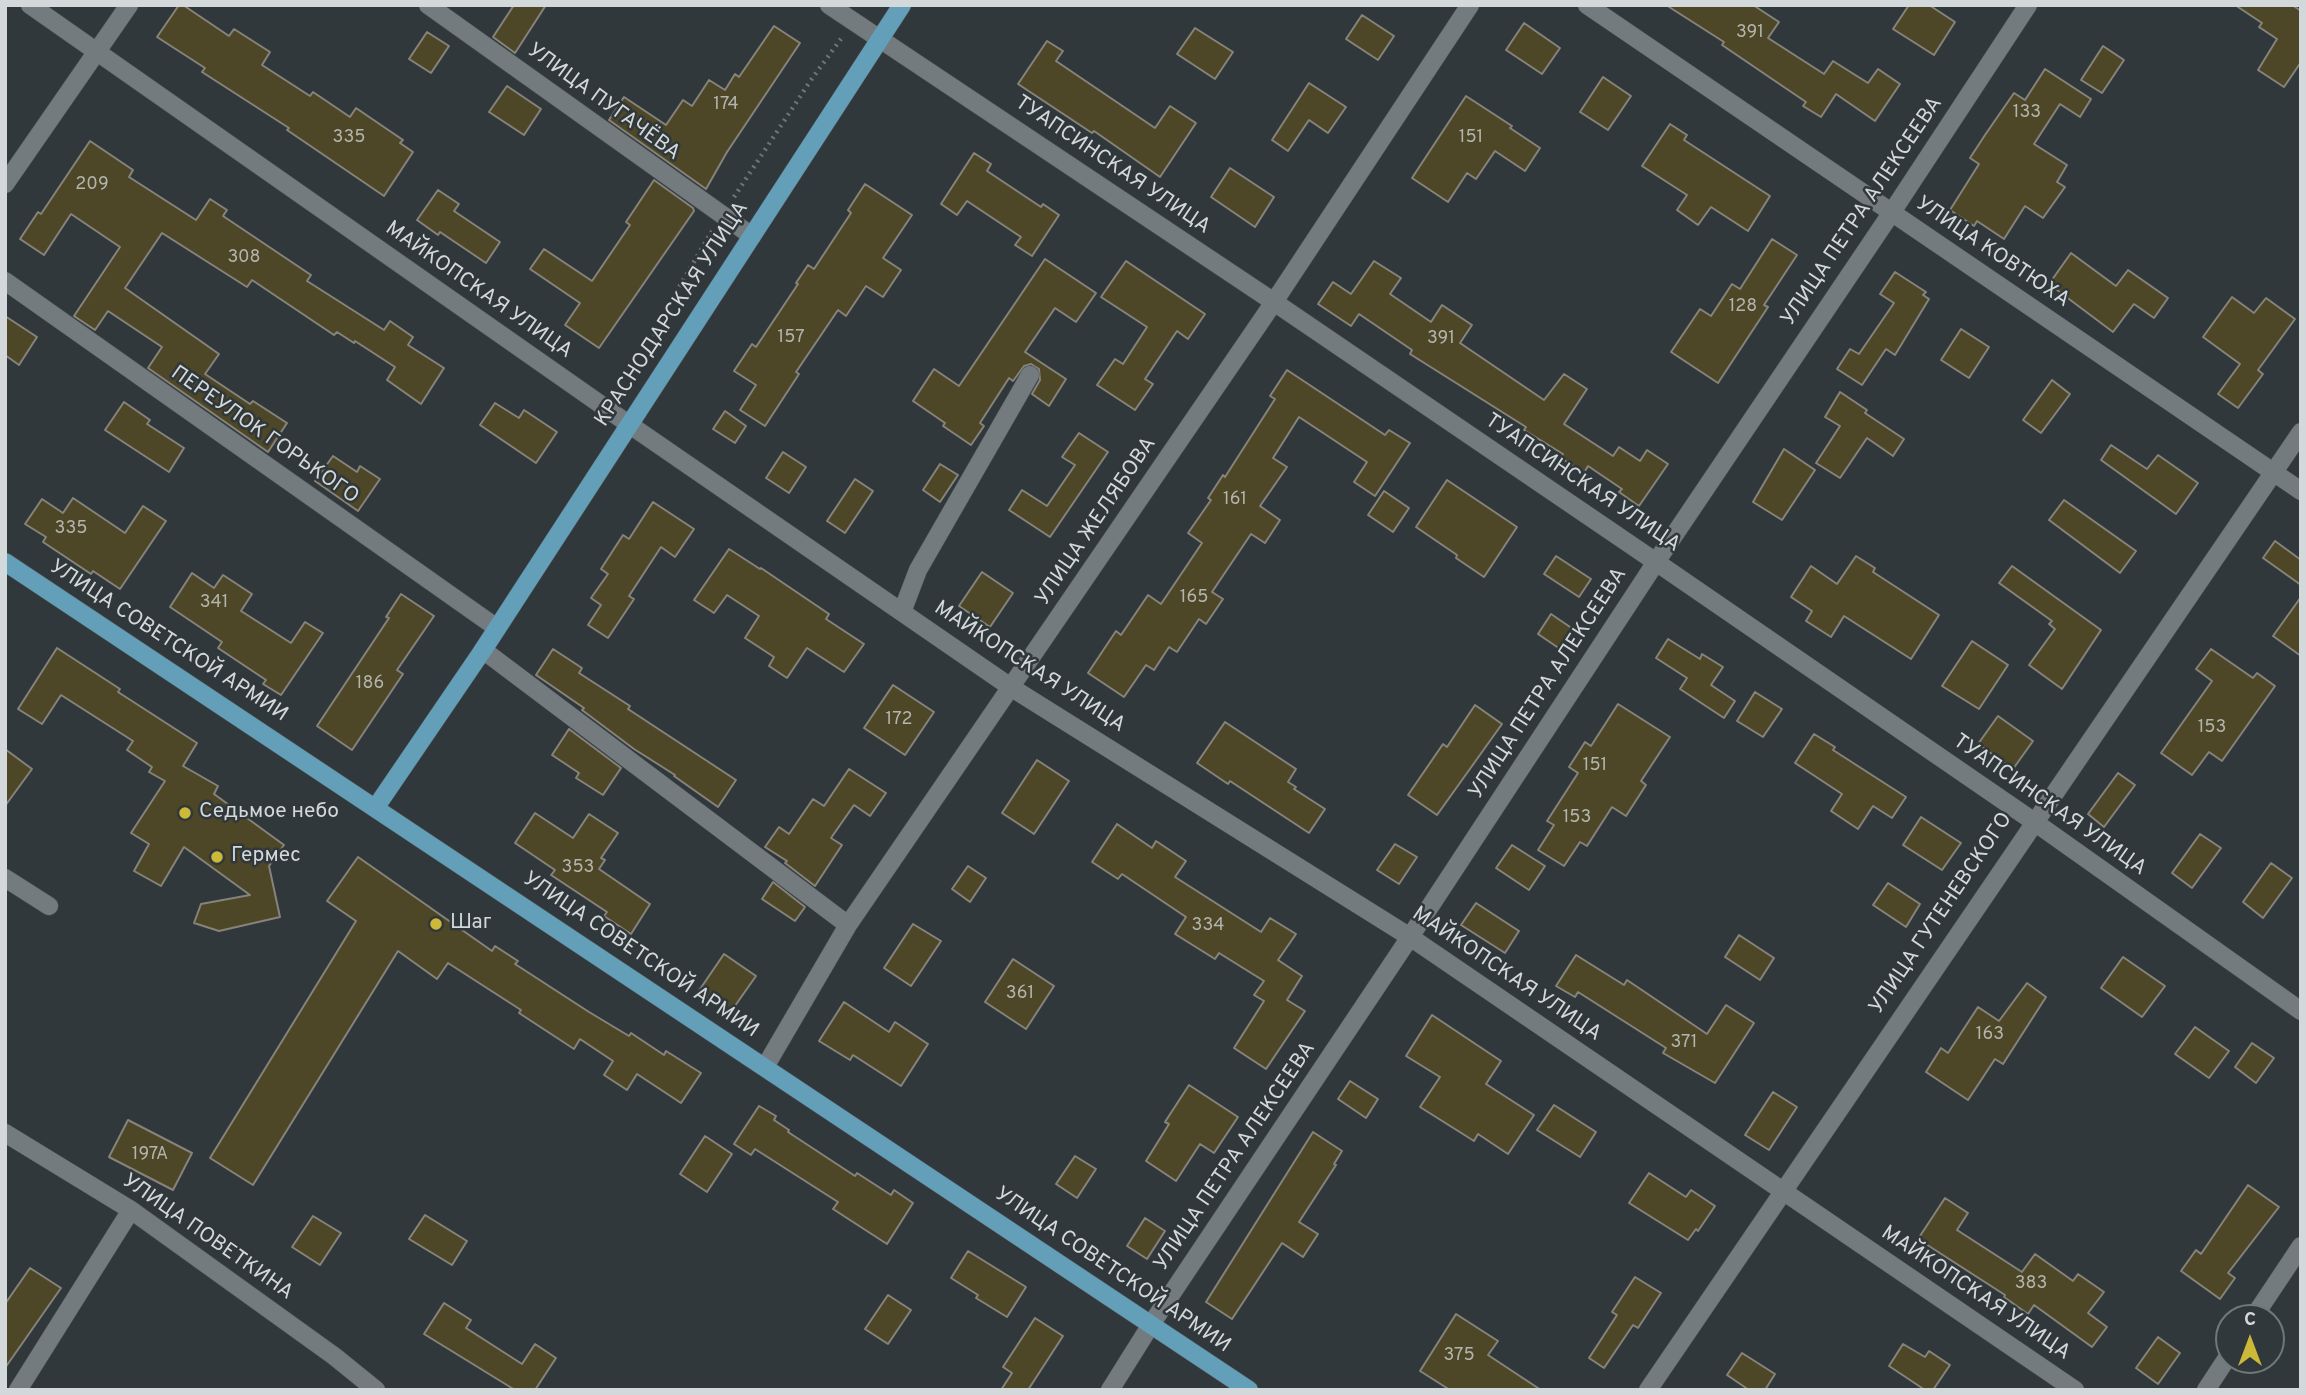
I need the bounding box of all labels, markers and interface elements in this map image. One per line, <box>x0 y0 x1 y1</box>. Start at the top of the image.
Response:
house number: 391 <box>1736 22 1764 44</box>
street label: УЛИЦА ПУГАЧЁВА <box>522 39 684 167</box>
street label: ТУАПСИНСКАЯ УЛИЦА <box>1010 91 1214 241</box>
street label: УЛИЦА ПЕТРА АЛЕКСЕЕВА <box>1777 93 1949 331</box>
house number: 174 <box>713 94 739 116</box>
house number: 133 <box>2013 102 2041 124</box>
house number: 335 <box>333 127 365 149</box>
house number: 151 <box>1459 127 1483 149</box>
house number: 209 <box>75 174 109 196</box>
street label: УЛИЦА КОВТЮХА <box>1910 192 2074 314</box>
street label: КРАСНОДАРСКАЯ УЛИЦА <box>591 198 755 432</box>
street label: МАЙКОПСКАЯ УЛИЦА <box>380 217 576 365</box>
house number: 308 <box>227 247 261 269</box>
house number: 128 <box>1729 296 1757 318</box>
house number: 157 <box>777 327 805 349</box>
house number: 391 <box>1427 328 1455 350</box>
street label: ПЕРЕУЛОК ГОРЬКОГО <box>165 361 363 511</box>
street label: ТУАПСИНСКАЯ УЛИЦА <box>1480 409 1684 559</box>
street label: УЛИЦА ЖЕЛЯБОВА <box>1031 433 1163 611</box>
house number: 161 <box>1223 489 1247 511</box>
house number: 335 <box>55 518 87 540</box>
street label: УЛИЦА СОВЕТСКОЙ АРМИИ <box>44 556 292 728</box>
street label: УЛИЦА ПЕТРА АЛЕКСЕЕВА <box>1465 564 1633 804</box>
house number: 165 <box>1180 587 1208 609</box>
house number: 341 <box>200 592 228 614</box>
street label: МАЙКОПСКАЯ УЛИЦА <box>929 597 1129 739</box>
house number: 186 <box>356 673 384 695</box>
house number: 172 <box>886 709 912 731</box>
house number: 153 <box>2198 717 2226 739</box>
street label: ТУАПСИНСКАЯ УЛИЦА <box>1948 730 2150 882</box>
house number: 151 <box>1583 755 1607 777</box>
place label: Седьмое небо <box>199 800 339 826</box>
marker: Седьмое небо <box>177 805 193 821</box>
house number: 153 <box>1563 807 1591 829</box>
street label: УЛИЦА ГУТЕНЕВСКОГО <box>1865 808 2019 1020</box>
place label: Гермес <box>231 844 301 870</box>
marker: Гермес <box>209 849 225 865</box>
house number: 353 <box>562 857 594 879</box>
street label: УЛИЦА СОВЕТСКОЙ АРМИИ <box>517 868 763 1044</box>
street label: МАЙКОПСКАЯ УЛИЦА <box>1407 902 1605 1048</box>
place label: Шаг <box>450 911 492 937</box>
house number: 334 <box>1192 915 1224 937</box>
marker: Шаг <box>428 916 444 932</box>
house number: 361 <box>1006 983 1034 1005</box>
house number: 163 <box>1976 1024 2004 1046</box>
house number: 371 <box>1670 1032 1698 1054</box>
street label: УЛИЦА ПЕТРА АЛЕКСЕЕВА <box>1150 1038 1322 1276</box>
house number: 197А <box>132 1144 168 1166</box>
street label: УЛИЦА ПОВЕТКИНА <box>117 1169 297 1307</box>
street label: УЛИЦА СОВЕТСКОЙ АРМИИ <box>989 1183 1235 1359</box>
street label: МАЙКОПСКАЯ УЛИЦА <box>1876 1221 2074 1367</box>
house number: 383 <box>2015 1273 2047 1295</box>
north arrow <box>2215 1304 2285 1374</box>
text: С <box>2244 1308 2256 1332</box>
house number: 375 <box>1443 1345 1475 1367</box>

